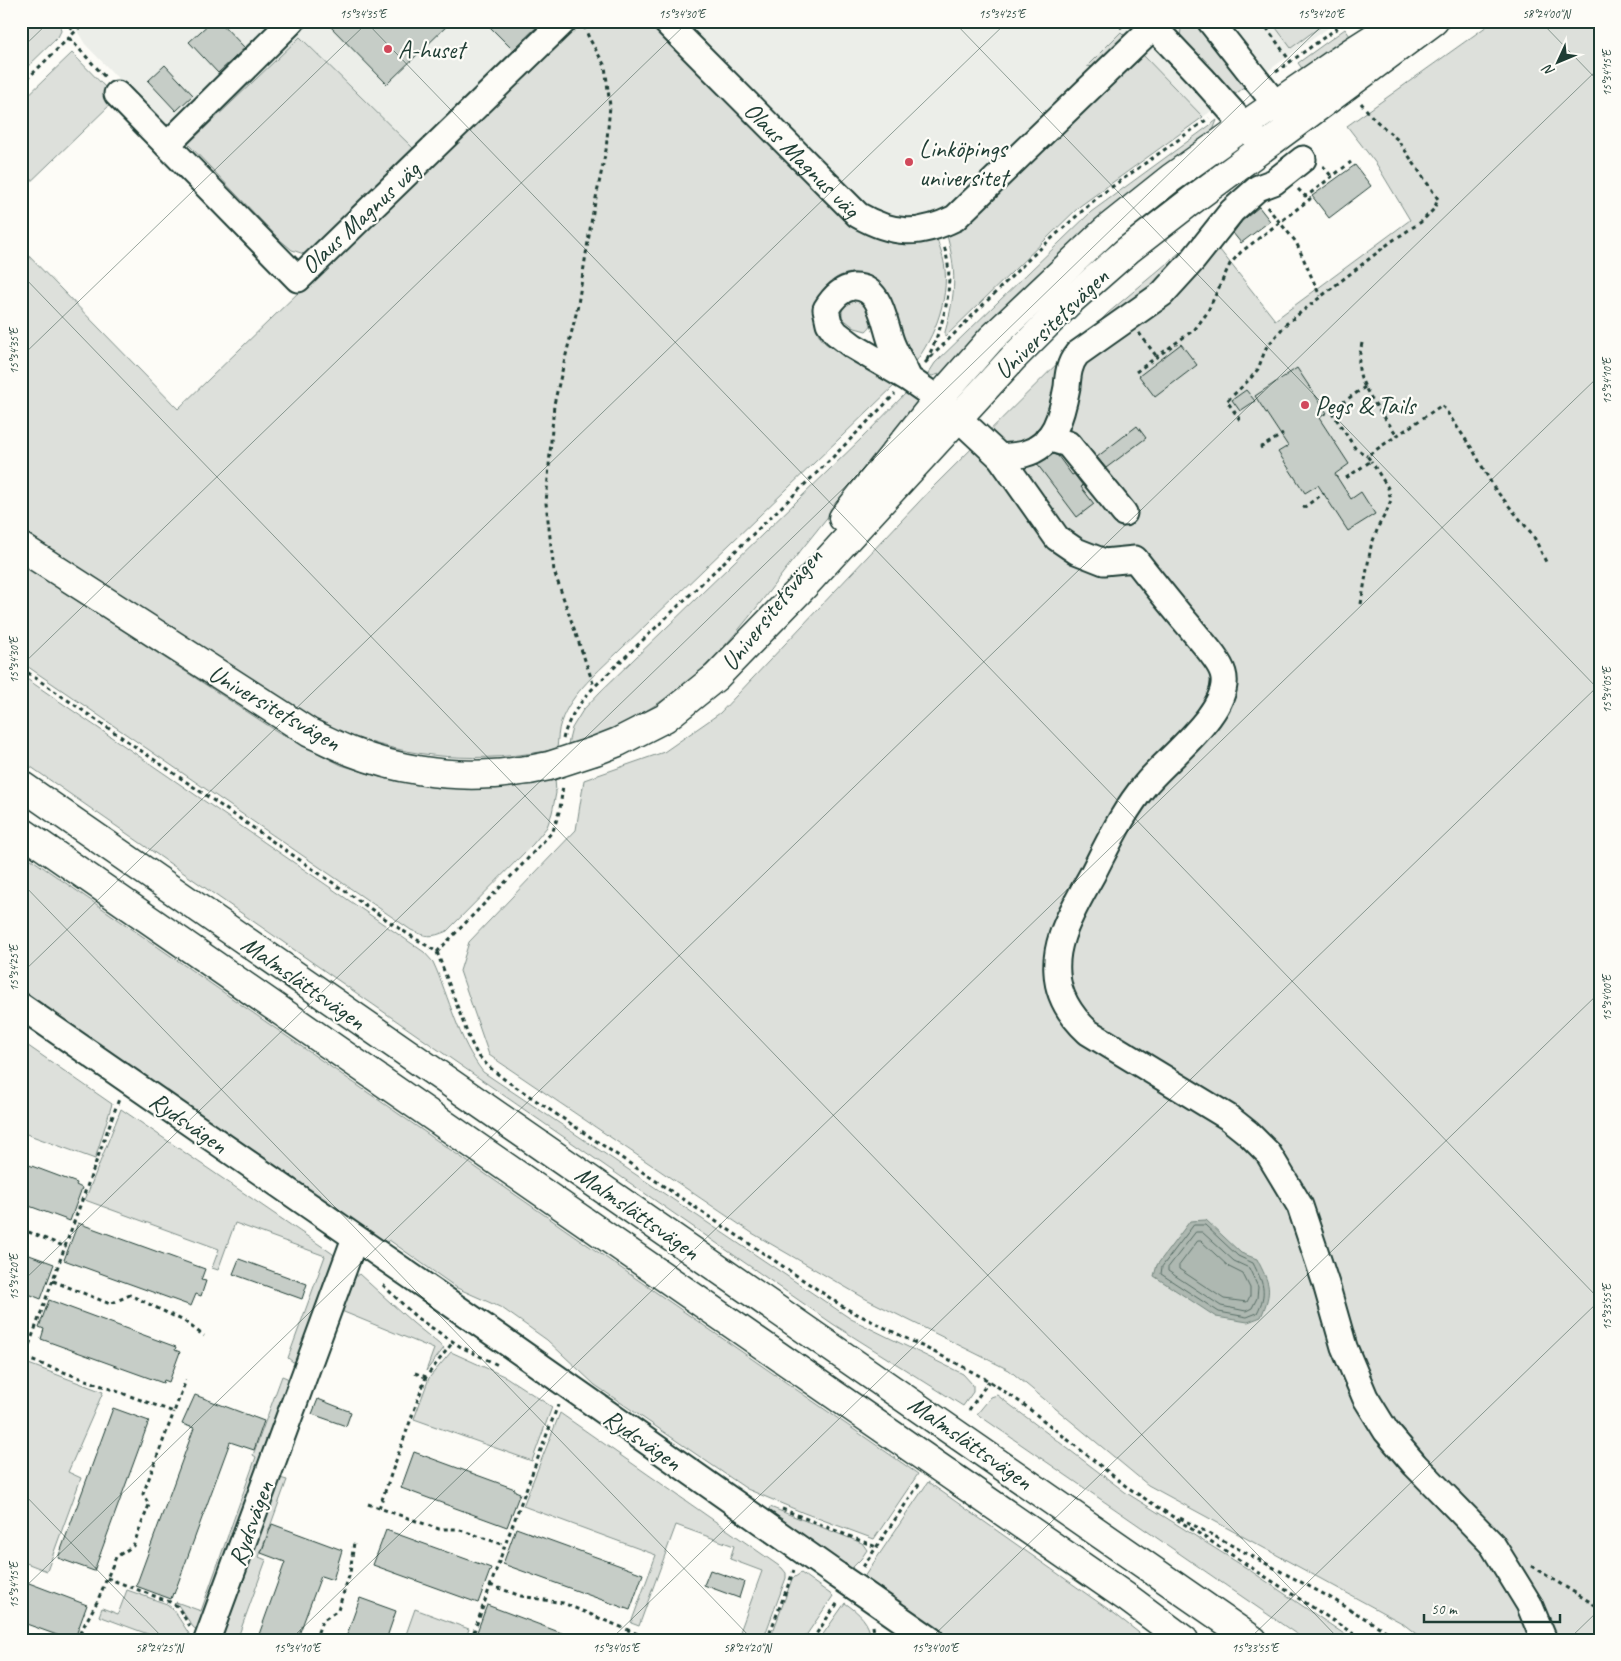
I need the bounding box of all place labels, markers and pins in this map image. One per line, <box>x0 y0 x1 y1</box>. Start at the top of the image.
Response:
place label: A-huset <box>398 34 468 66</box>
marker: A-huset <box>382 43 394 55</box>
place label: Linköpings universitet <box>919 133 1011 194</box>
marker: Linköpings universitet <box>903 156 915 168</box>
place label: Pegs & Tails <box>1315 390 1418 422</box>
marker: Pegs & Tails <box>1299 399 1311 411</box>

